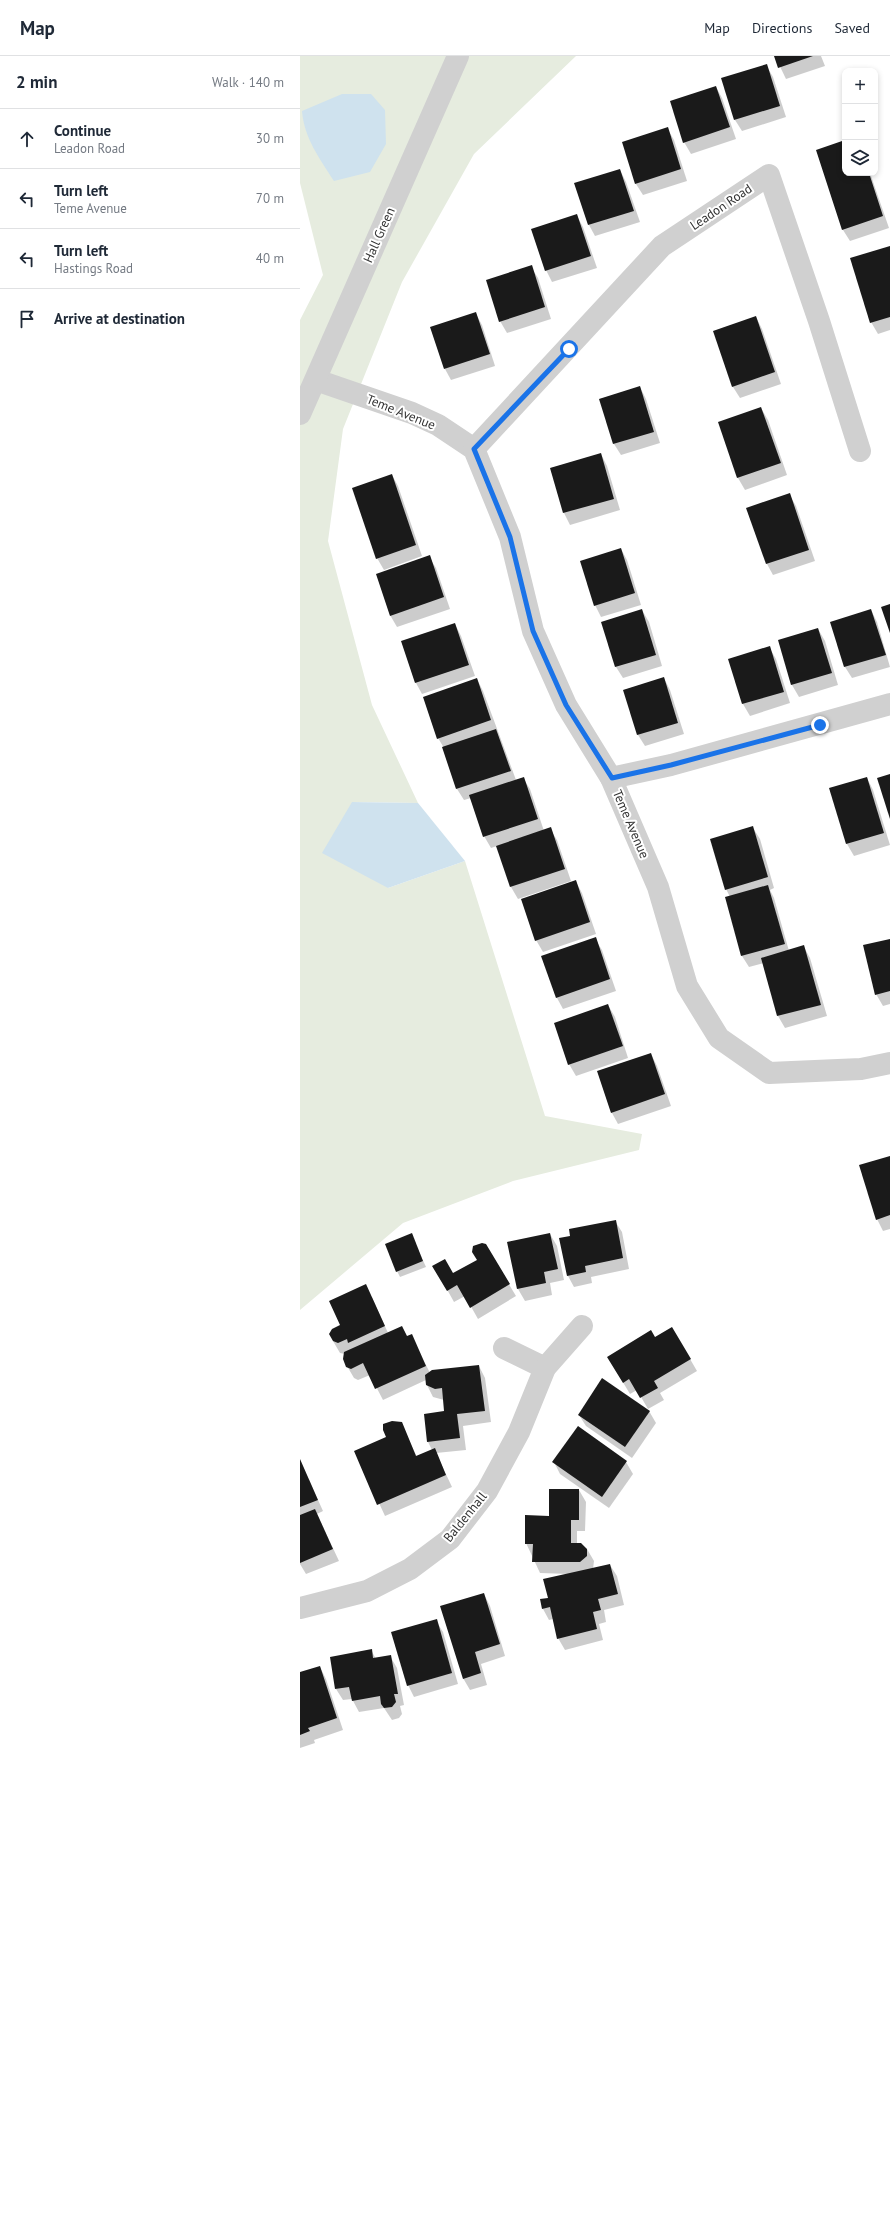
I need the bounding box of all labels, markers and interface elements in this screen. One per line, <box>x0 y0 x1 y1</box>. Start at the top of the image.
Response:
text: Map <box>20 16 55 40</box>
text: Map <box>704 19 730 37</box>
text: Directions <box>752 19 812 37</box>
text: Saved <box>834 19 870 37</box>
map controls <box>842 68 878 176</box>
button: + <box>842 68 878 104</box>
text: 2 min <box>16 71 57 93</box>
text: Walk · 140 m <box>212 74 284 91</box>
button: − <box>842 104 878 140</box>
text: Continue <box>54 121 111 140</box>
icon: ahead <box>16 128 38 150</box>
text: 30 m <box>256 130 284 147</box>
text: Leadon Road <box>54 140 125 157</box>
button: layers <box>842 140 878 176</box>
street label: Leadon Road <box>687 180 755 234</box>
text: Turn left <box>54 181 108 200</box>
icon: left <box>16 188 38 210</box>
text: 70 m <box>256 190 284 207</box>
text: Teme Avenue <box>54 200 127 217</box>
street label: Hall Green <box>359 205 399 265</box>
text: Turn left <box>54 241 108 260</box>
icon: left <box>16 248 38 270</box>
text: 40 m <box>256 250 284 267</box>
text: Hastings Road <box>54 260 133 277</box>
icon: arrive <box>16 308 38 330</box>
text: Arrive at destination <box>54 309 185 328</box>
route start <box>560 340 578 358</box>
street label: Teme Avenue <box>364 390 438 434</box>
route end <box>811 716 829 734</box>
street label: Teme Avenue <box>609 787 653 861</box>
street label: Baldenhall <box>440 1488 491 1546</box>

